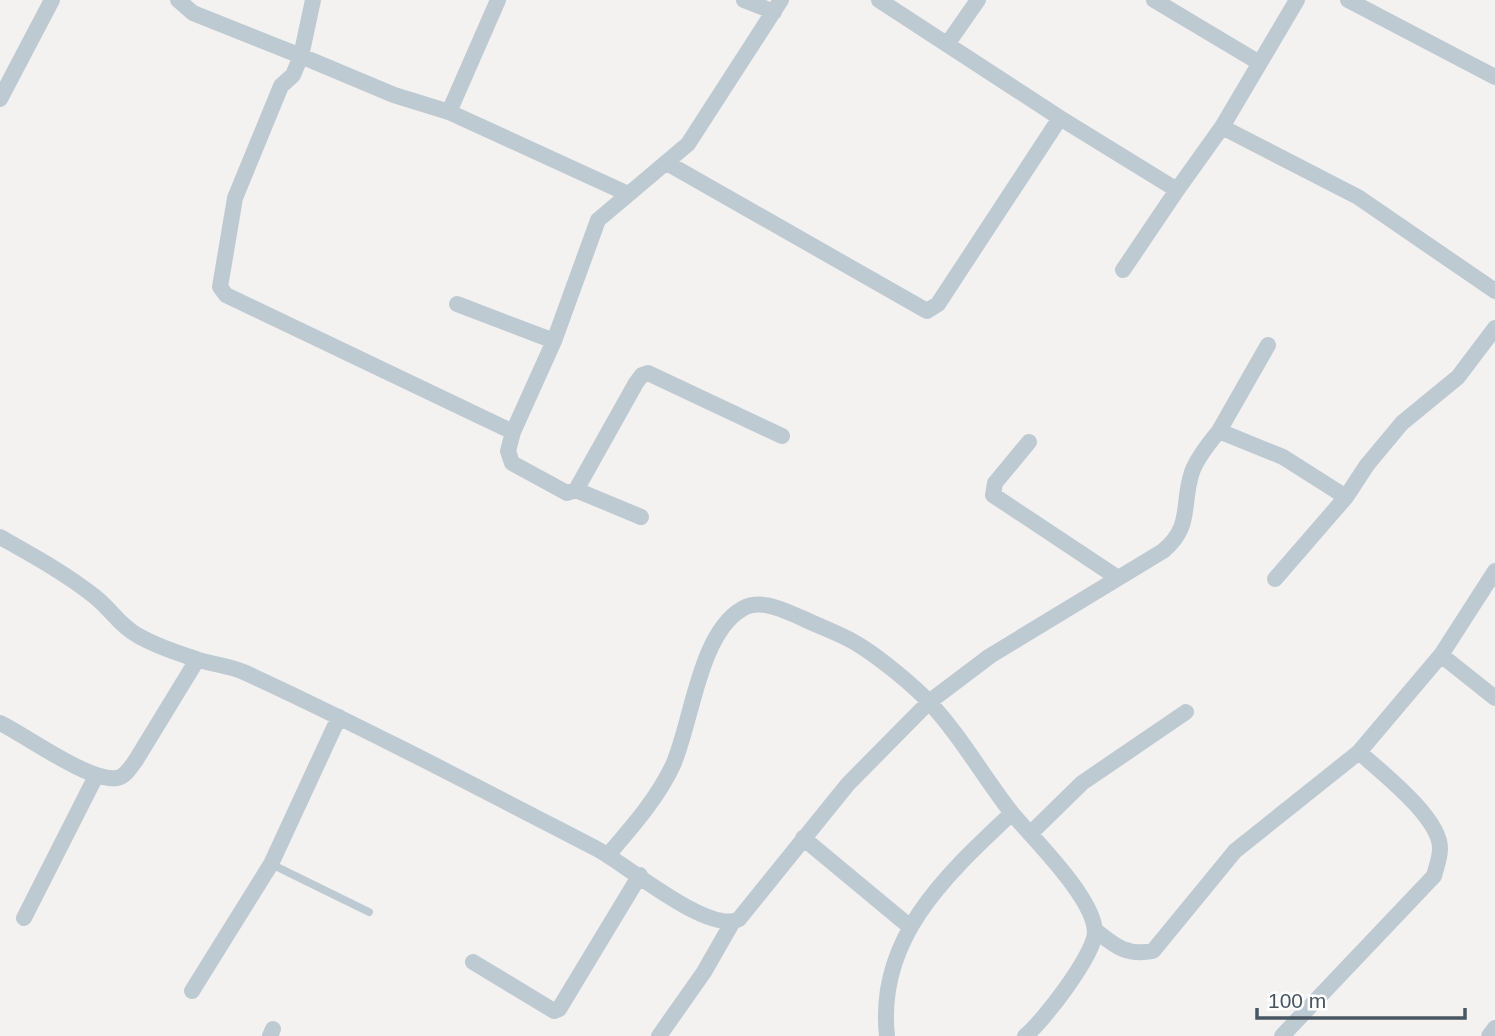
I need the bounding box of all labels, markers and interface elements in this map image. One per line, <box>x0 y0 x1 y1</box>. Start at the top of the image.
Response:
scale bar <box>1257 976 1465 1020</box>
text: 100 m <box>1268 989 1326 1012</box>

